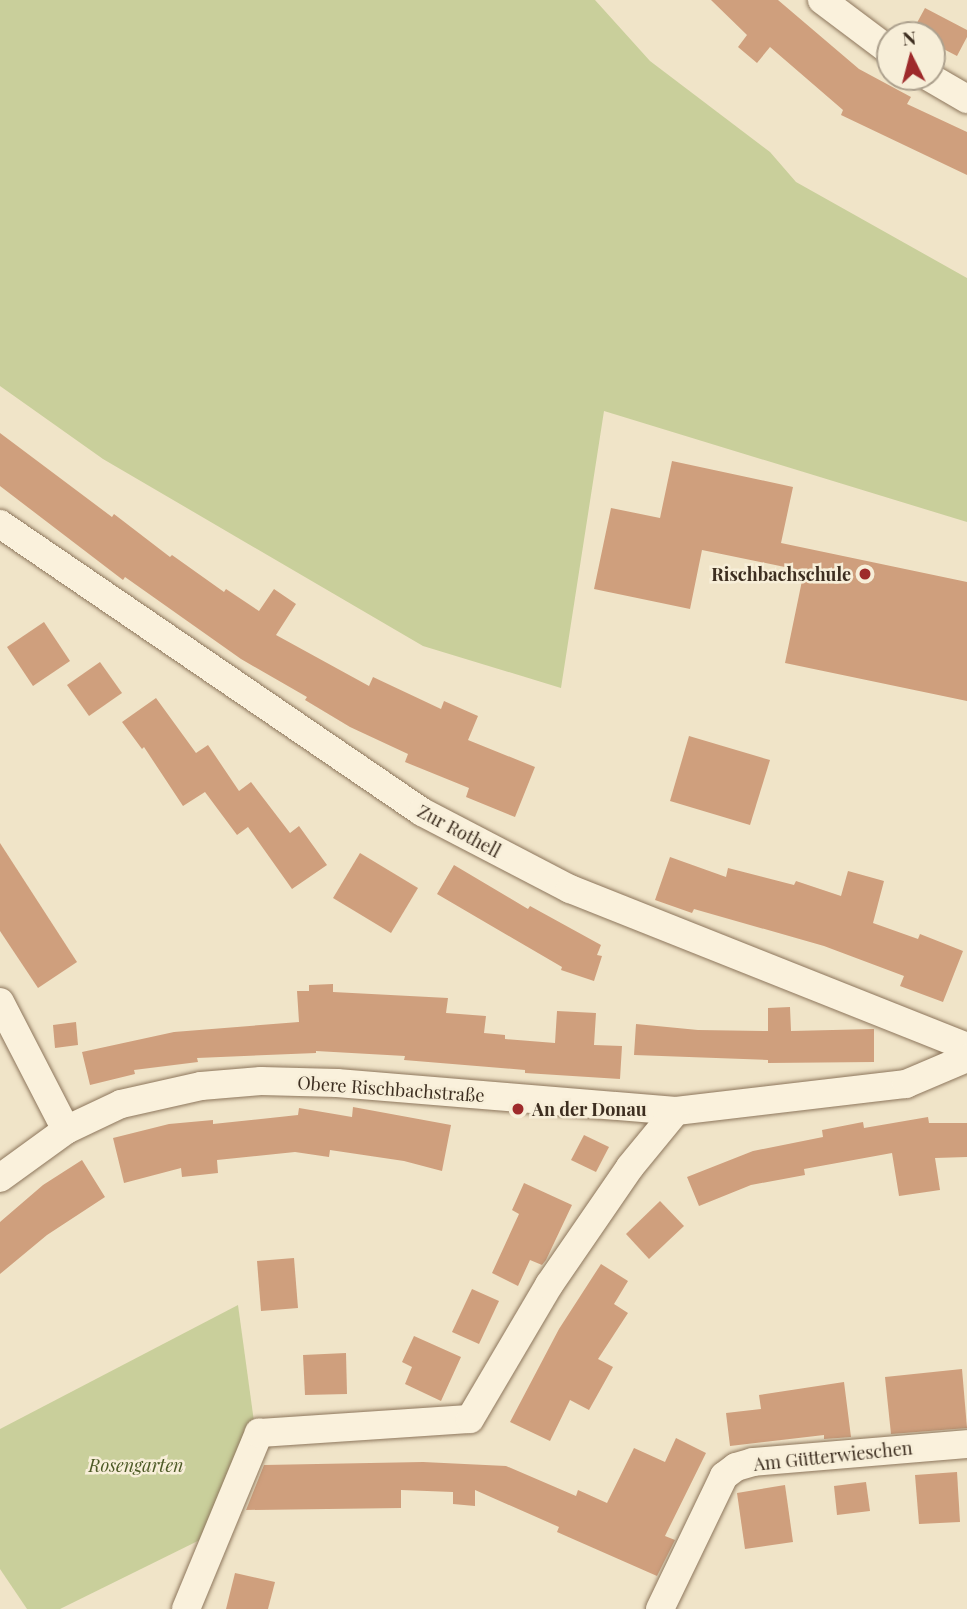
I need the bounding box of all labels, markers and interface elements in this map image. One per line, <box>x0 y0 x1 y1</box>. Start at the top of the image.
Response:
north arrow <box>876 21 946 91</box>
text: N <box>901 23 917 51</box>
place label: Rischbachschule <box>711 563 851 585</box>
marker: Rischbachschule <box>857 566 873 582</box>
street label: Zur Rothell <box>414 800 504 862</box>
street label: Obere Rischbachstraße <box>297 1072 485 1106</box>
place label: An der Donau <box>532 1098 647 1120</box>
marker: An der Donau <box>510 1101 526 1117</box>
street label: Am Gütterwieschen <box>753 1437 913 1475</box>
park label: Rosengarten <box>88 1454 184 1476</box>

